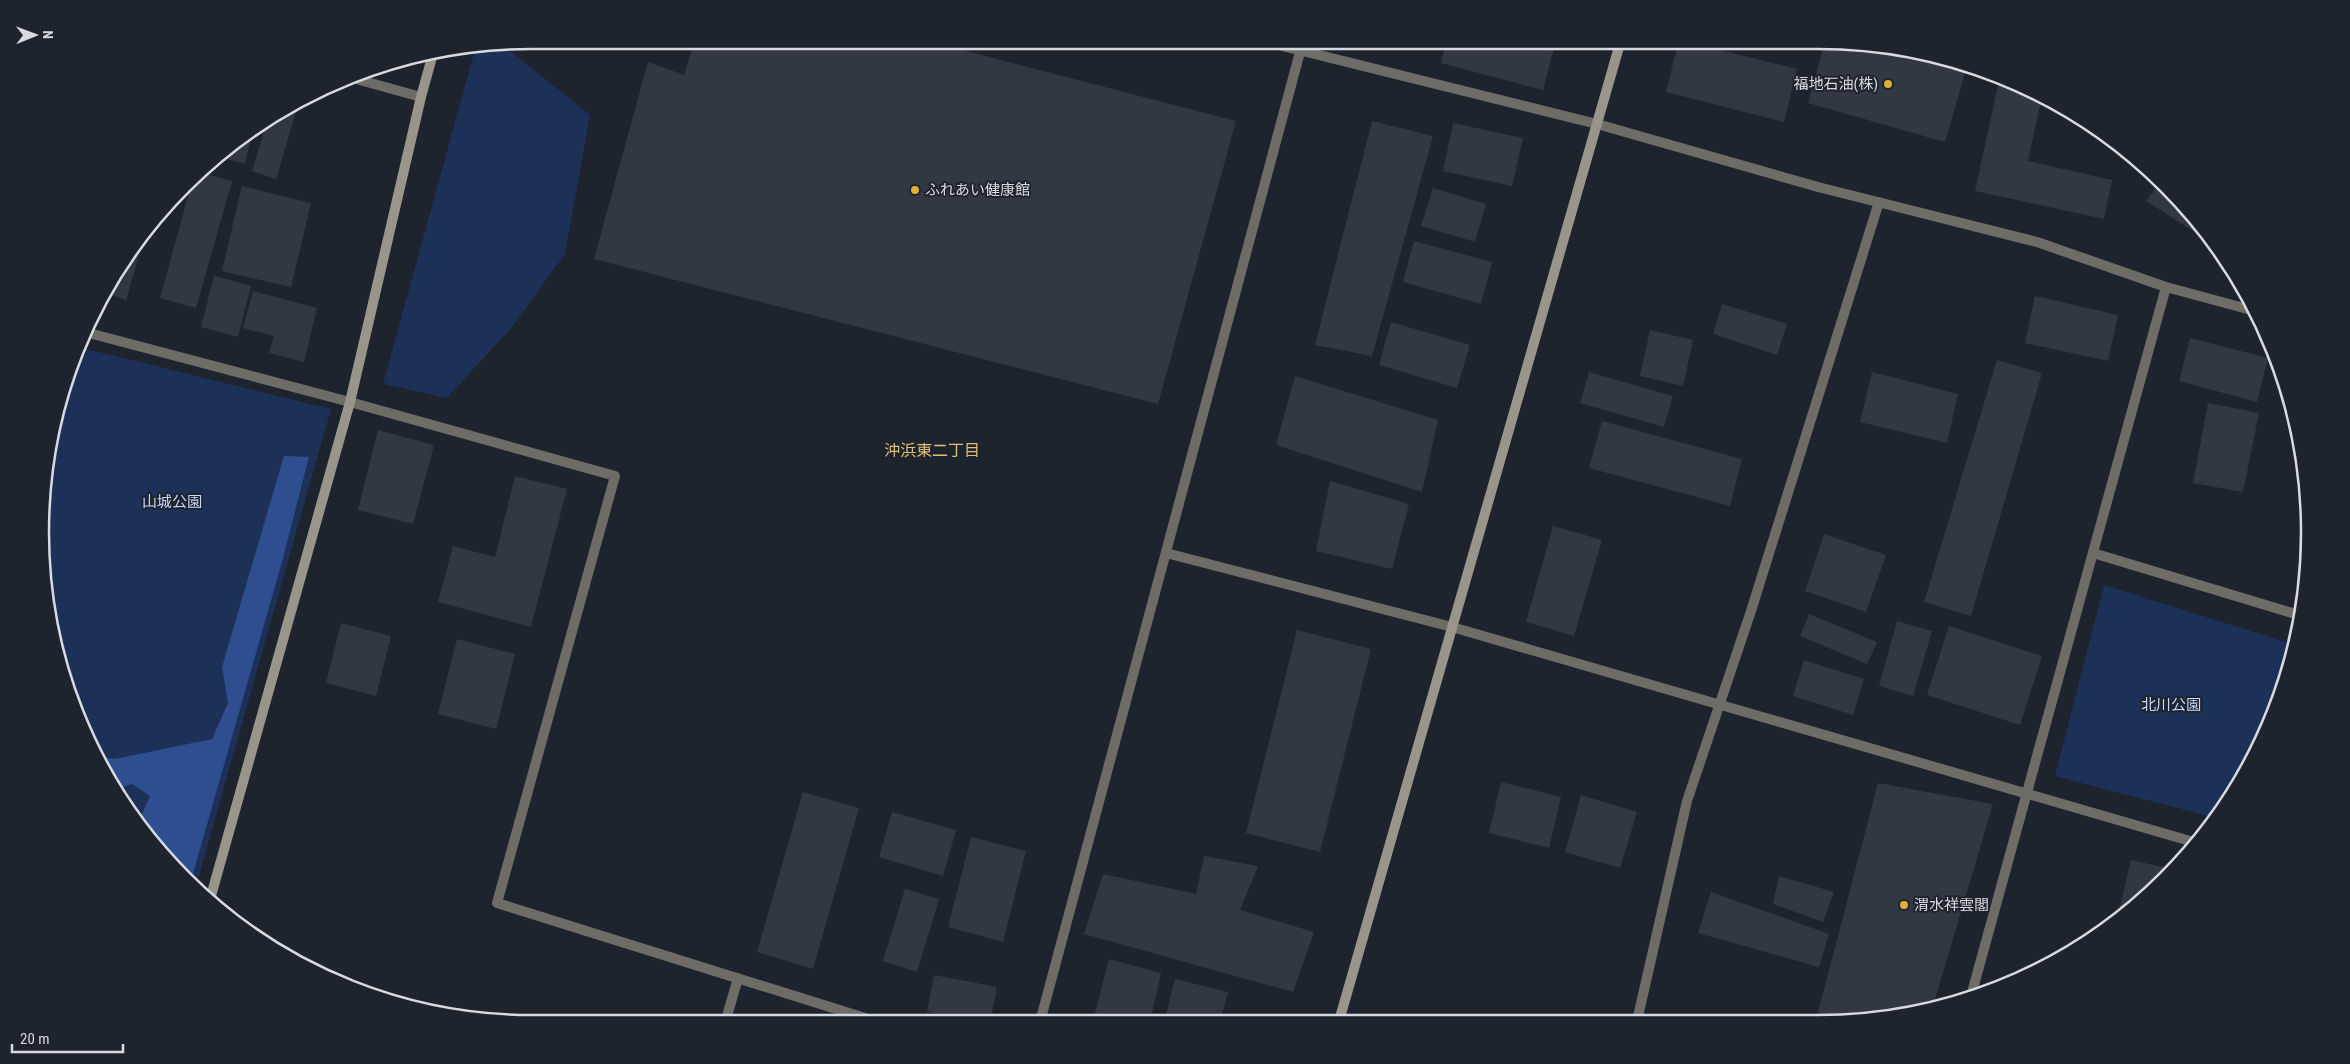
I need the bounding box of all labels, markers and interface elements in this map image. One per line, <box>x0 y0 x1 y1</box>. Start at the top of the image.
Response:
north arrow <box>10 10 60 60</box>
text: N <box>40 30 56 39</box>
place label: 福地石油(株) <box>1794 75 1878 93</box>
marker: 福地石油(株) <box>1882 78 1894 90</box>
place label: ふれあい健康館 <box>925 181 1030 199</box>
marker: ふれあい健康館 <box>909 184 921 196</box>
district label: 沖浜東二丁目 <box>884 441 980 460</box>
park label: 山城公園 <box>142 493 202 511</box>
park label: 北川公園 <box>2141 696 2201 714</box>
place label: 渭水祥雲閣 <box>1914 896 1989 914</box>
marker: 渭水祥雲閣 <box>1898 899 1910 911</box>
scale bar <box>12 1022 124 1054</box>
text: 20 m <box>20 1030 50 1048</box>

